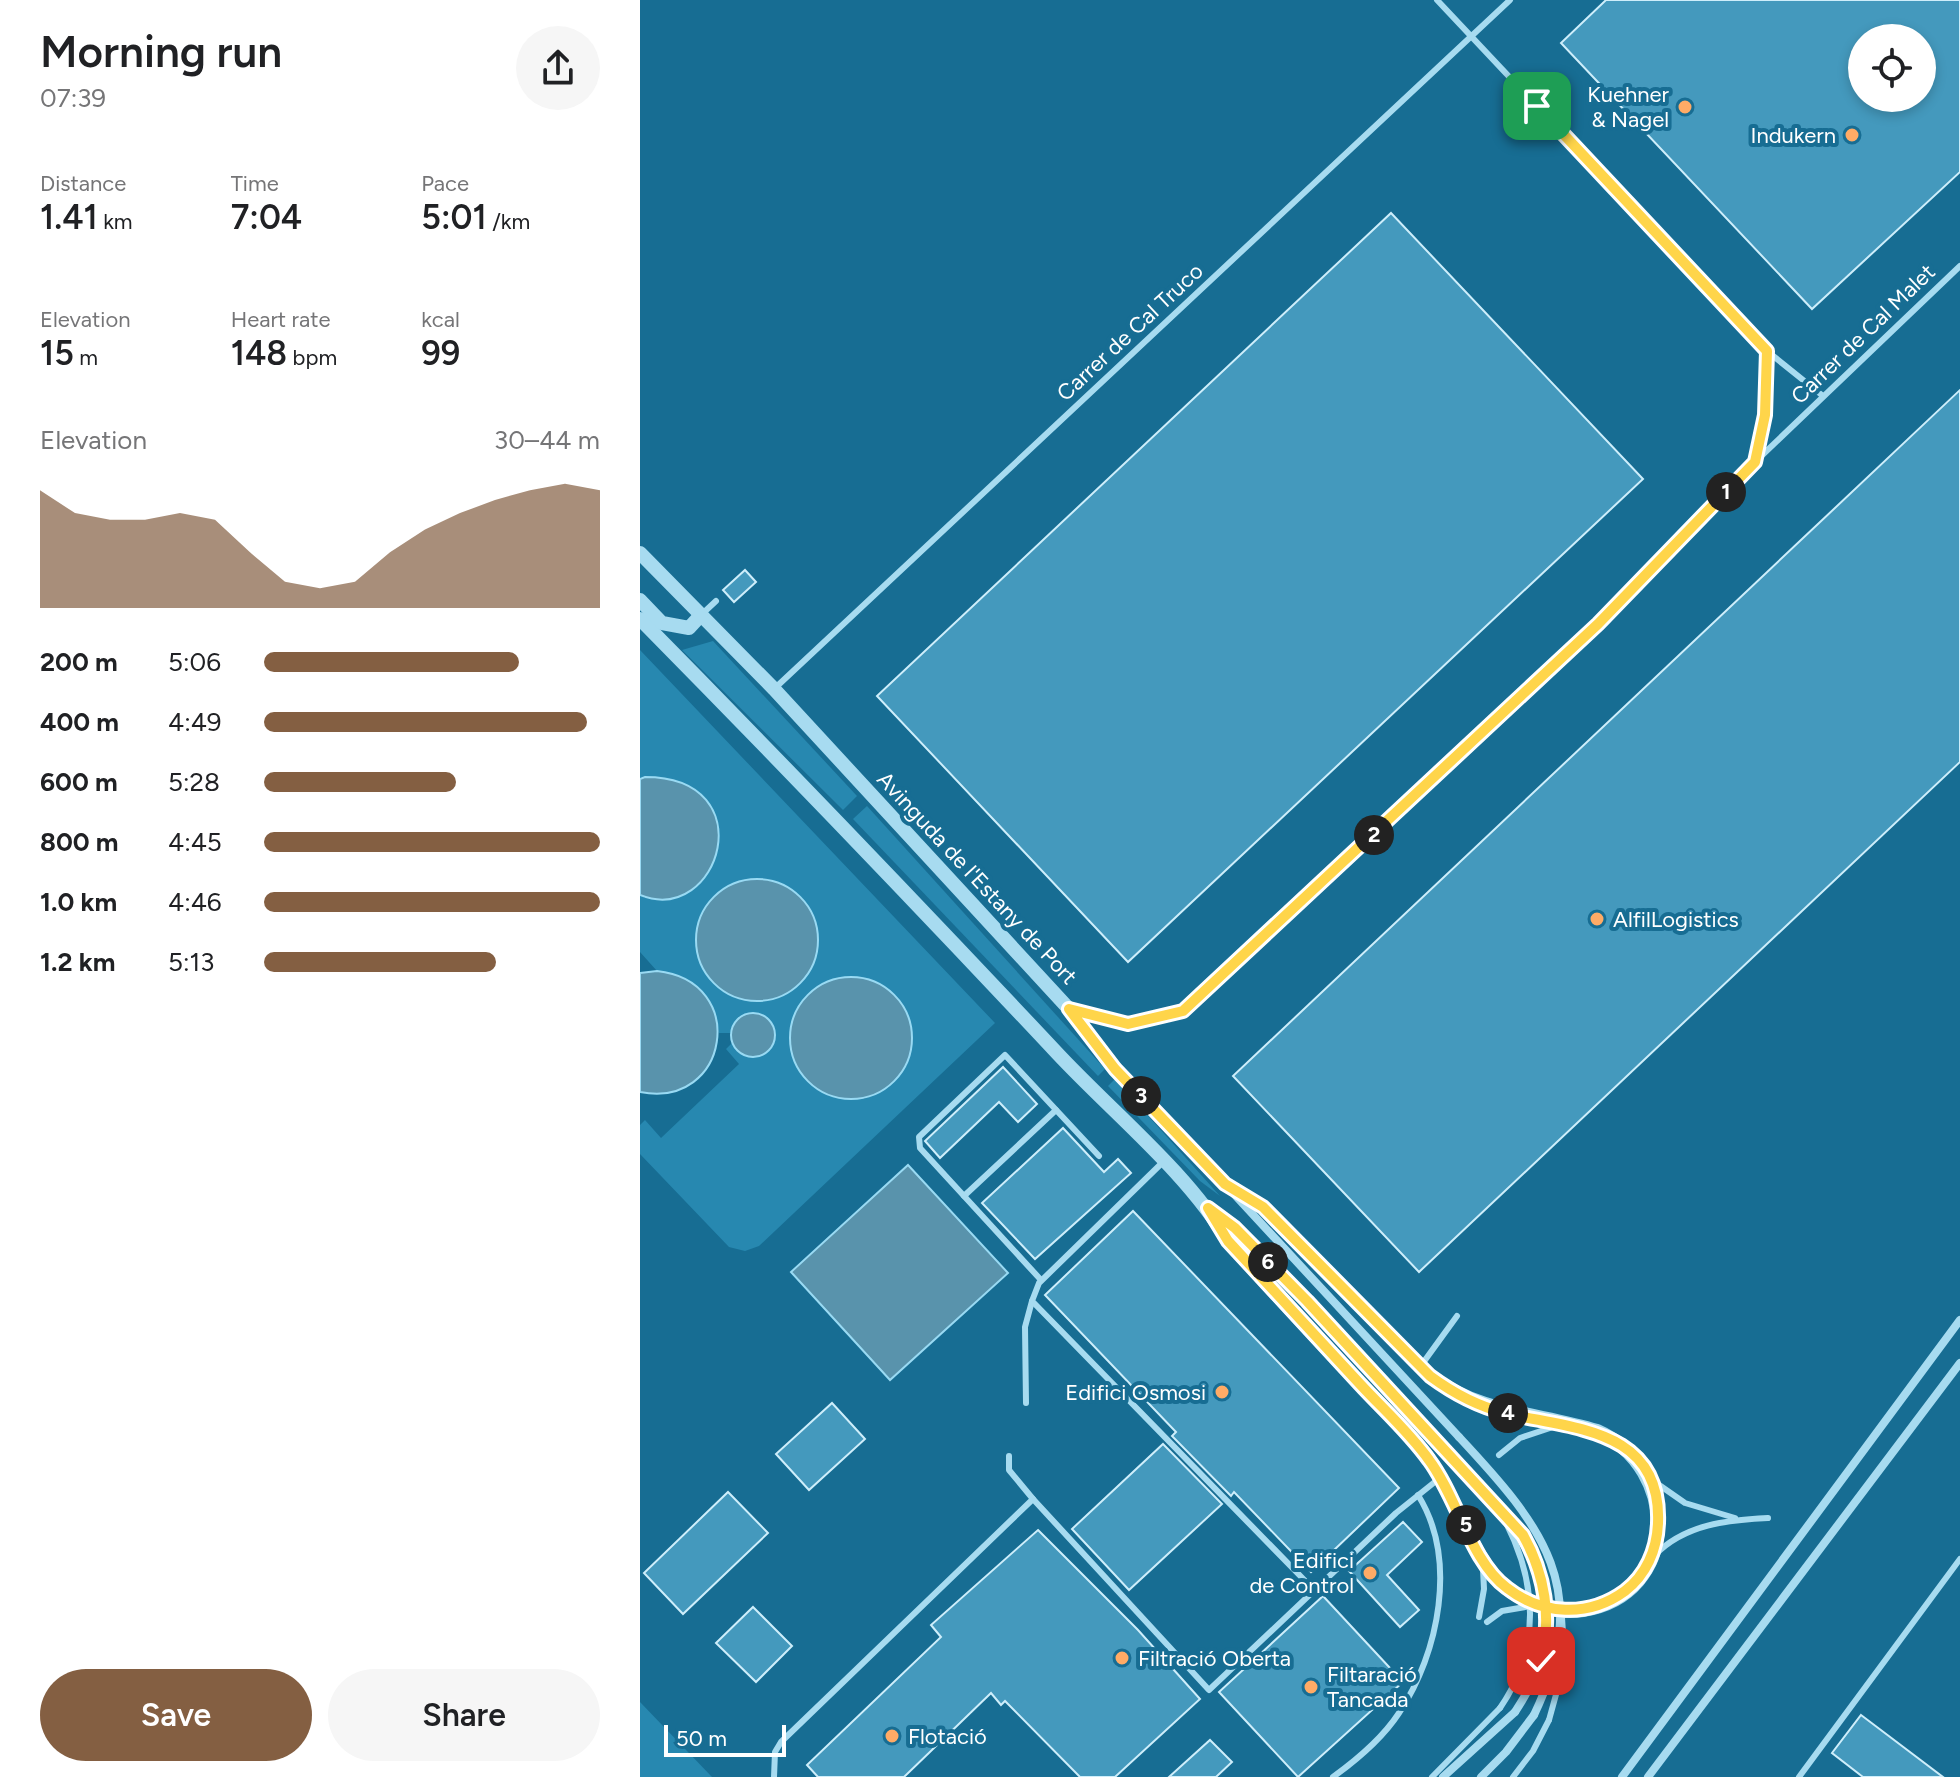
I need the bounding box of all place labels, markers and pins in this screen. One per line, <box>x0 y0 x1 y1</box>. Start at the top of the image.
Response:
pin <box>1503 72 1571 140</box>
place label: Kuehner & Nagel <box>1587 81 1670 133</box>
marker: Kuehner & Nagel <box>1676 98 1694 116</box>
place label: Indukern <box>1750 122 1836 149</box>
marker: Indukern <box>1843 126 1861 144</box>
pin: 1 <box>1706 472 1746 512</box>
pin: 2 <box>1354 815 1394 855</box>
place label: AlfilLogistics <box>1613 906 1739 933</box>
marker: AlfilLogistics <box>1588 910 1606 928</box>
pin: 3 <box>1121 1076 1161 1116</box>
pin: 6 <box>1248 1242 1288 1282</box>
place label: Edifici Osmosi <box>1065 1379 1206 1406</box>
marker: Edifici Osmosi <box>1213 1383 1231 1401</box>
pin: 4 <box>1488 1393 1528 1433</box>
pin: 5 <box>1446 1505 1486 1545</box>
place label: Edifici de Control <box>1249 1547 1354 1599</box>
marker: Edifici de Control <box>1361 1564 1379 1582</box>
pin <box>1507 1627 1575 1695</box>
place label: Filtració Oberta <box>1138 1645 1291 1672</box>
marker: Filtració Oberta <box>1113 1649 1131 1667</box>
place label: Filtaració Tancada <box>1327 1661 1417 1713</box>
marker: Filtaració Tancada <box>1302 1678 1320 1696</box>
place label: Flotació <box>908 1723 987 1750</box>
marker: Flotació <box>883 1727 901 1745</box>

